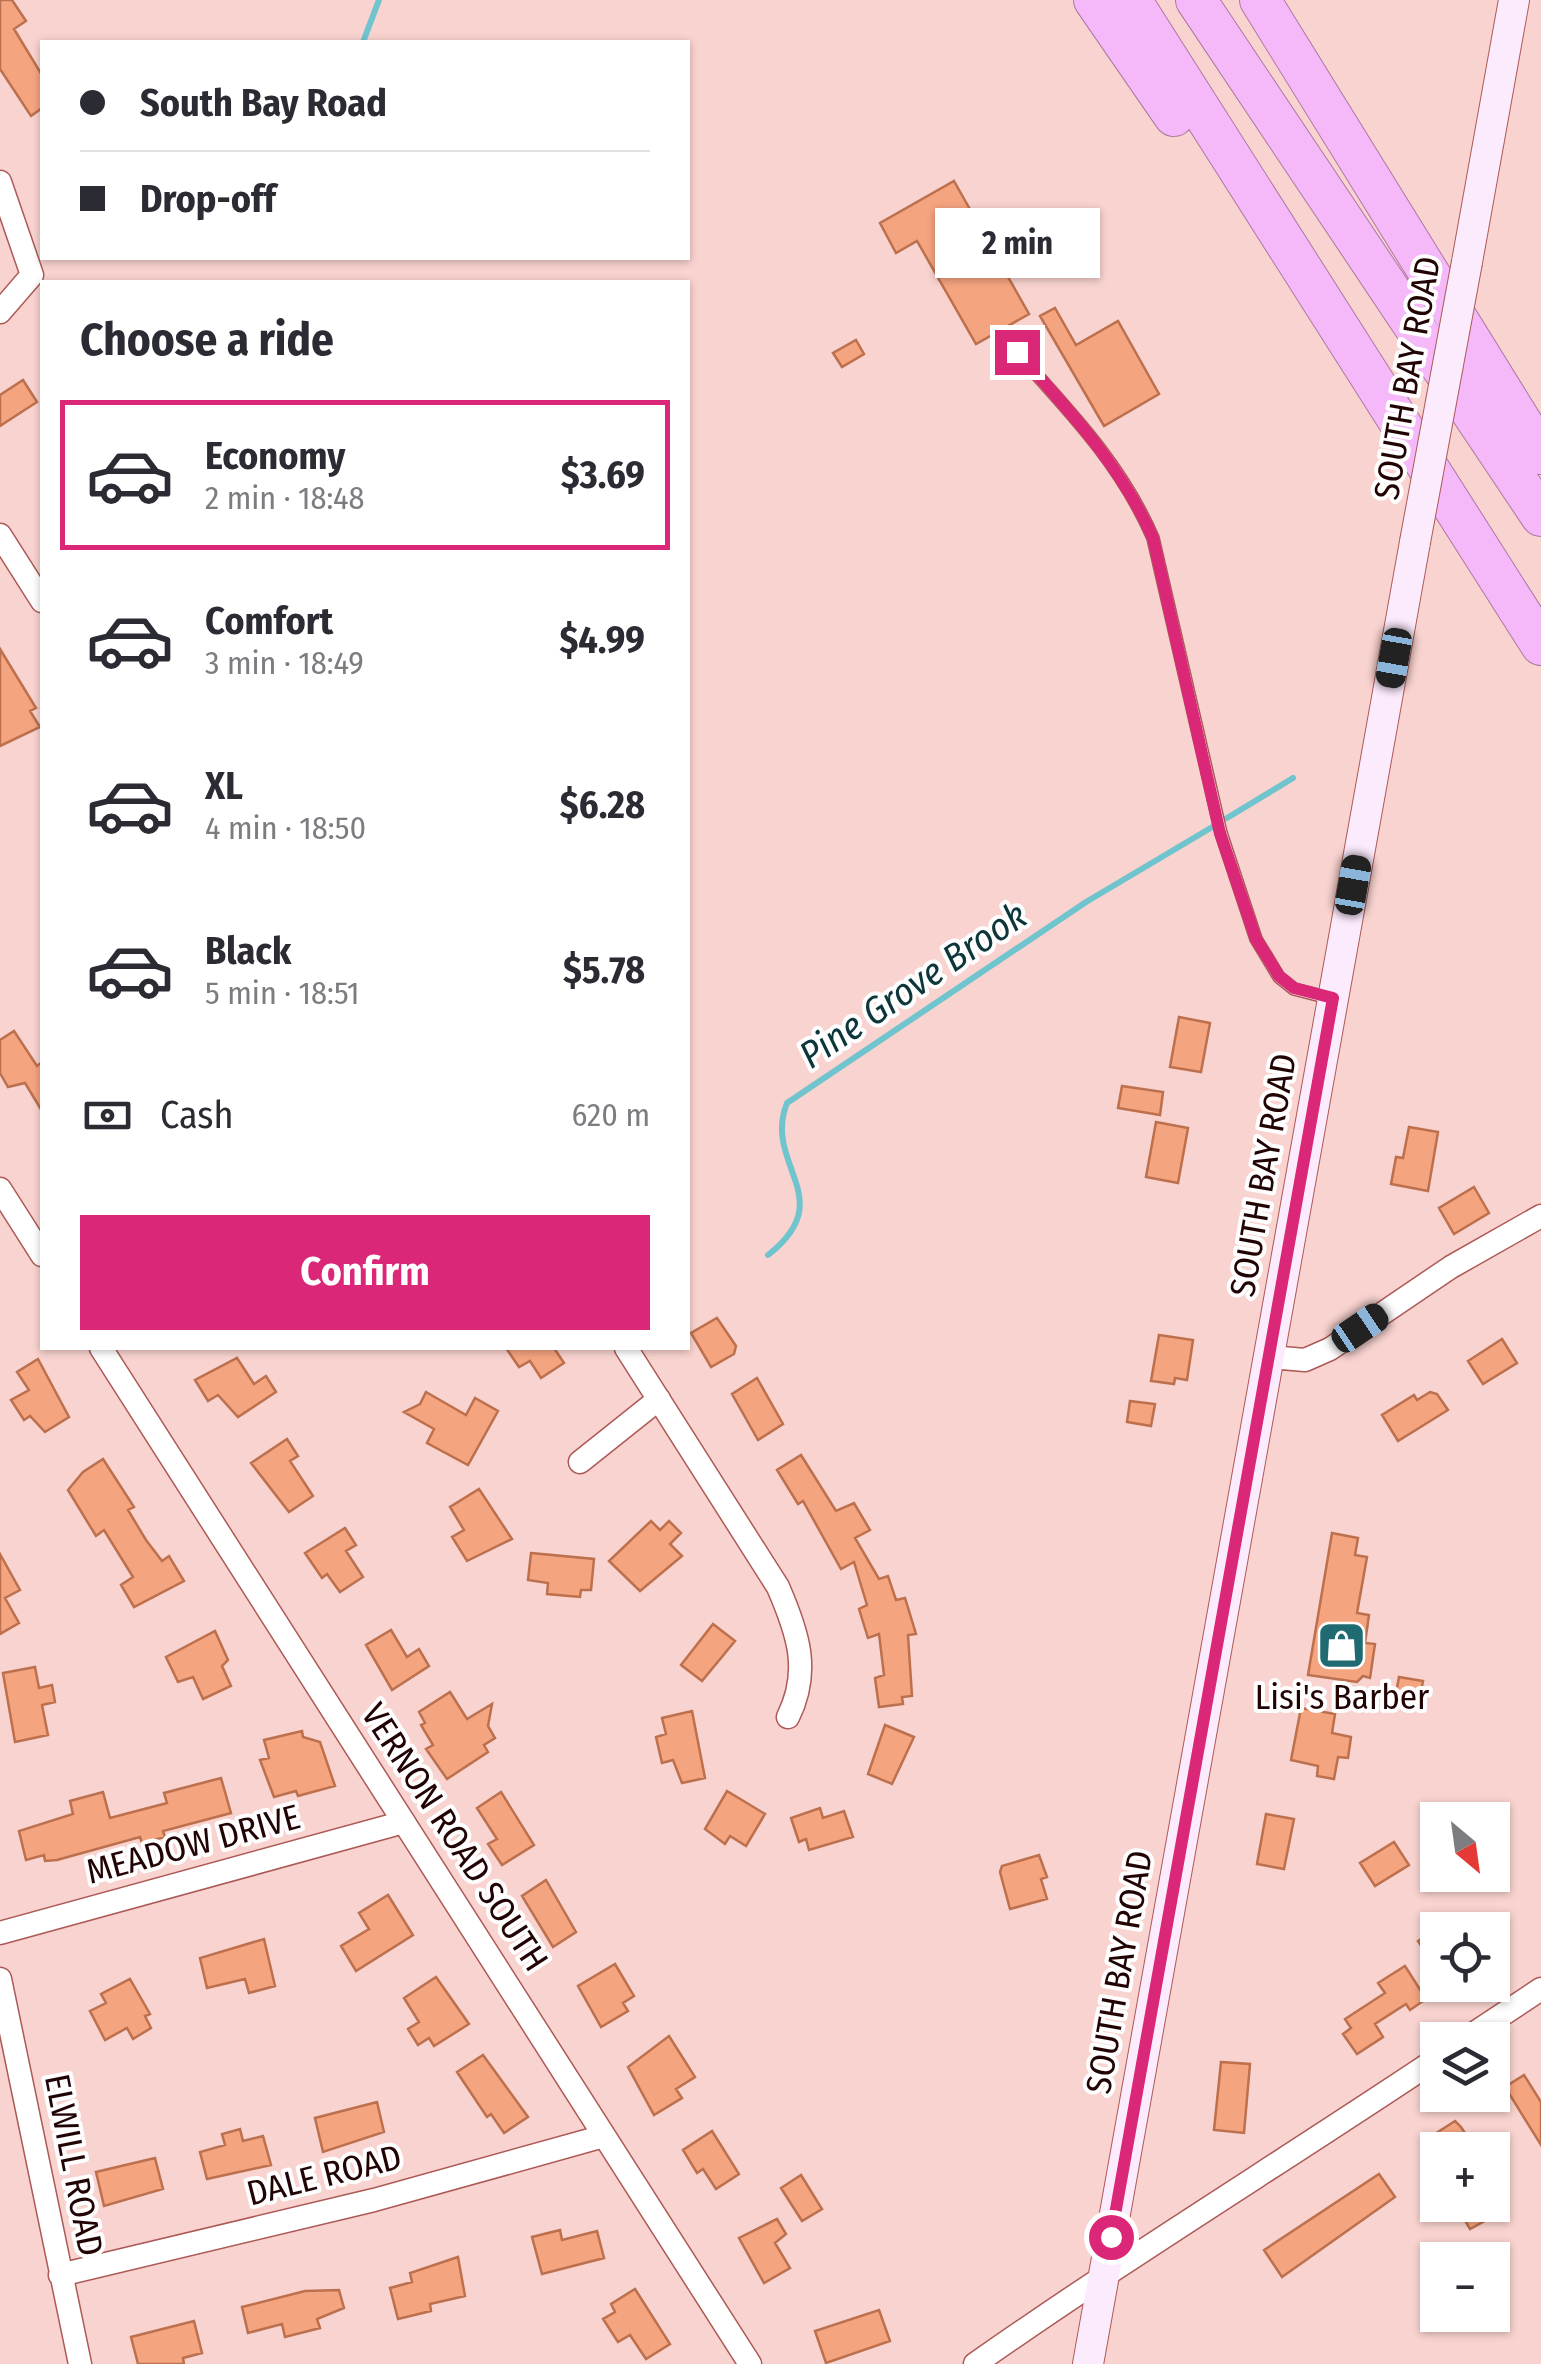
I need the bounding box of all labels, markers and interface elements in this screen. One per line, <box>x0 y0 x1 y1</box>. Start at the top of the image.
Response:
text: South Bay Road <box>140 80 387 126</box>
text: Drop-off <box>140 176 276 222</box>
callout: 2 min <box>934 207 1100 277</box>
text: 2 min <box>982 224 1053 262</box>
street label: SOUTH BAY ROAD <box>1365 253 1449 503</box>
text: Choose a ride <box>80 313 334 367</box>
route end <box>995 330 1040 375</box>
icon: car <box>85 430 175 520</box>
text: Economy <box>205 433 345 479</box>
text: $3.69 <box>561 452 645 498</box>
text: 2 min · 18:48 <box>205 479 365 517</box>
icon: car <box>85 595 175 685</box>
text: Comfort <box>205 598 333 644</box>
text: $4.99 <box>559 617 645 663</box>
car <box>1374 626 1414 690</box>
text: 3 min · 18:49 <box>205 644 364 682</box>
icon: car <box>85 760 175 850</box>
text: XL <box>205 763 243 809</box>
text: $6.28 <box>560 782 645 828</box>
text: 4 min · 18:50 <box>205 809 366 847</box>
car <box>1333 853 1373 917</box>
water label: Pine Grove Brook <box>791 892 1036 1078</box>
icon: car <box>85 925 175 1015</box>
text: Black <box>205 928 291 974</box>
text: $5.78 <box>563 947 645 993</box>
text: 5 min · 18:51 <box>205 974 360 1012</box>
street label: SOUTH BAY ROAD <box>1221 1050 1305 1300</box>
icon: cash <box>80 1088 135 1143</box>
text: Cash <box>160 1092 234 1138</box>
text: 620 m <box>572 1096 650 1134</box>
button: Confirm <box>80 1215 650 1330</box>
car <box>1327 1299 1393 1357</box>
shop icon: Lisi's Barber <box>1316 1619 1368 1671</box>
place label: Lisi's Barber <box>1255 1676 1429 1718</box>
street label: VERNON ROAD SOUTH <box>353 1695 557 1979</box>
street label: MEADOW DRIVE <box>82 1795 304 1893</box>
north arrow <box>1420 1802 1510 1892</box>
map controls <box>1420 1802 1510 2332</box>
street label: SOUTH BAY ROAD <box>1077 1847 1161 2097</box>
button: locate <box>1420 1912 1510 2002</box>
button: layers <box>1420 2022 1510 2112</box>
street label: ELWILL ROAD <box>36 2071 112 2259</box>
button: + <box>1420 2132 1510 2222</box>
street label: DALE ROAD <box>242 2136 406 2214</box>
route start <box>1089 2215 1134 2260</box>
button: − <box>1420 2242 1510 2332</box>

